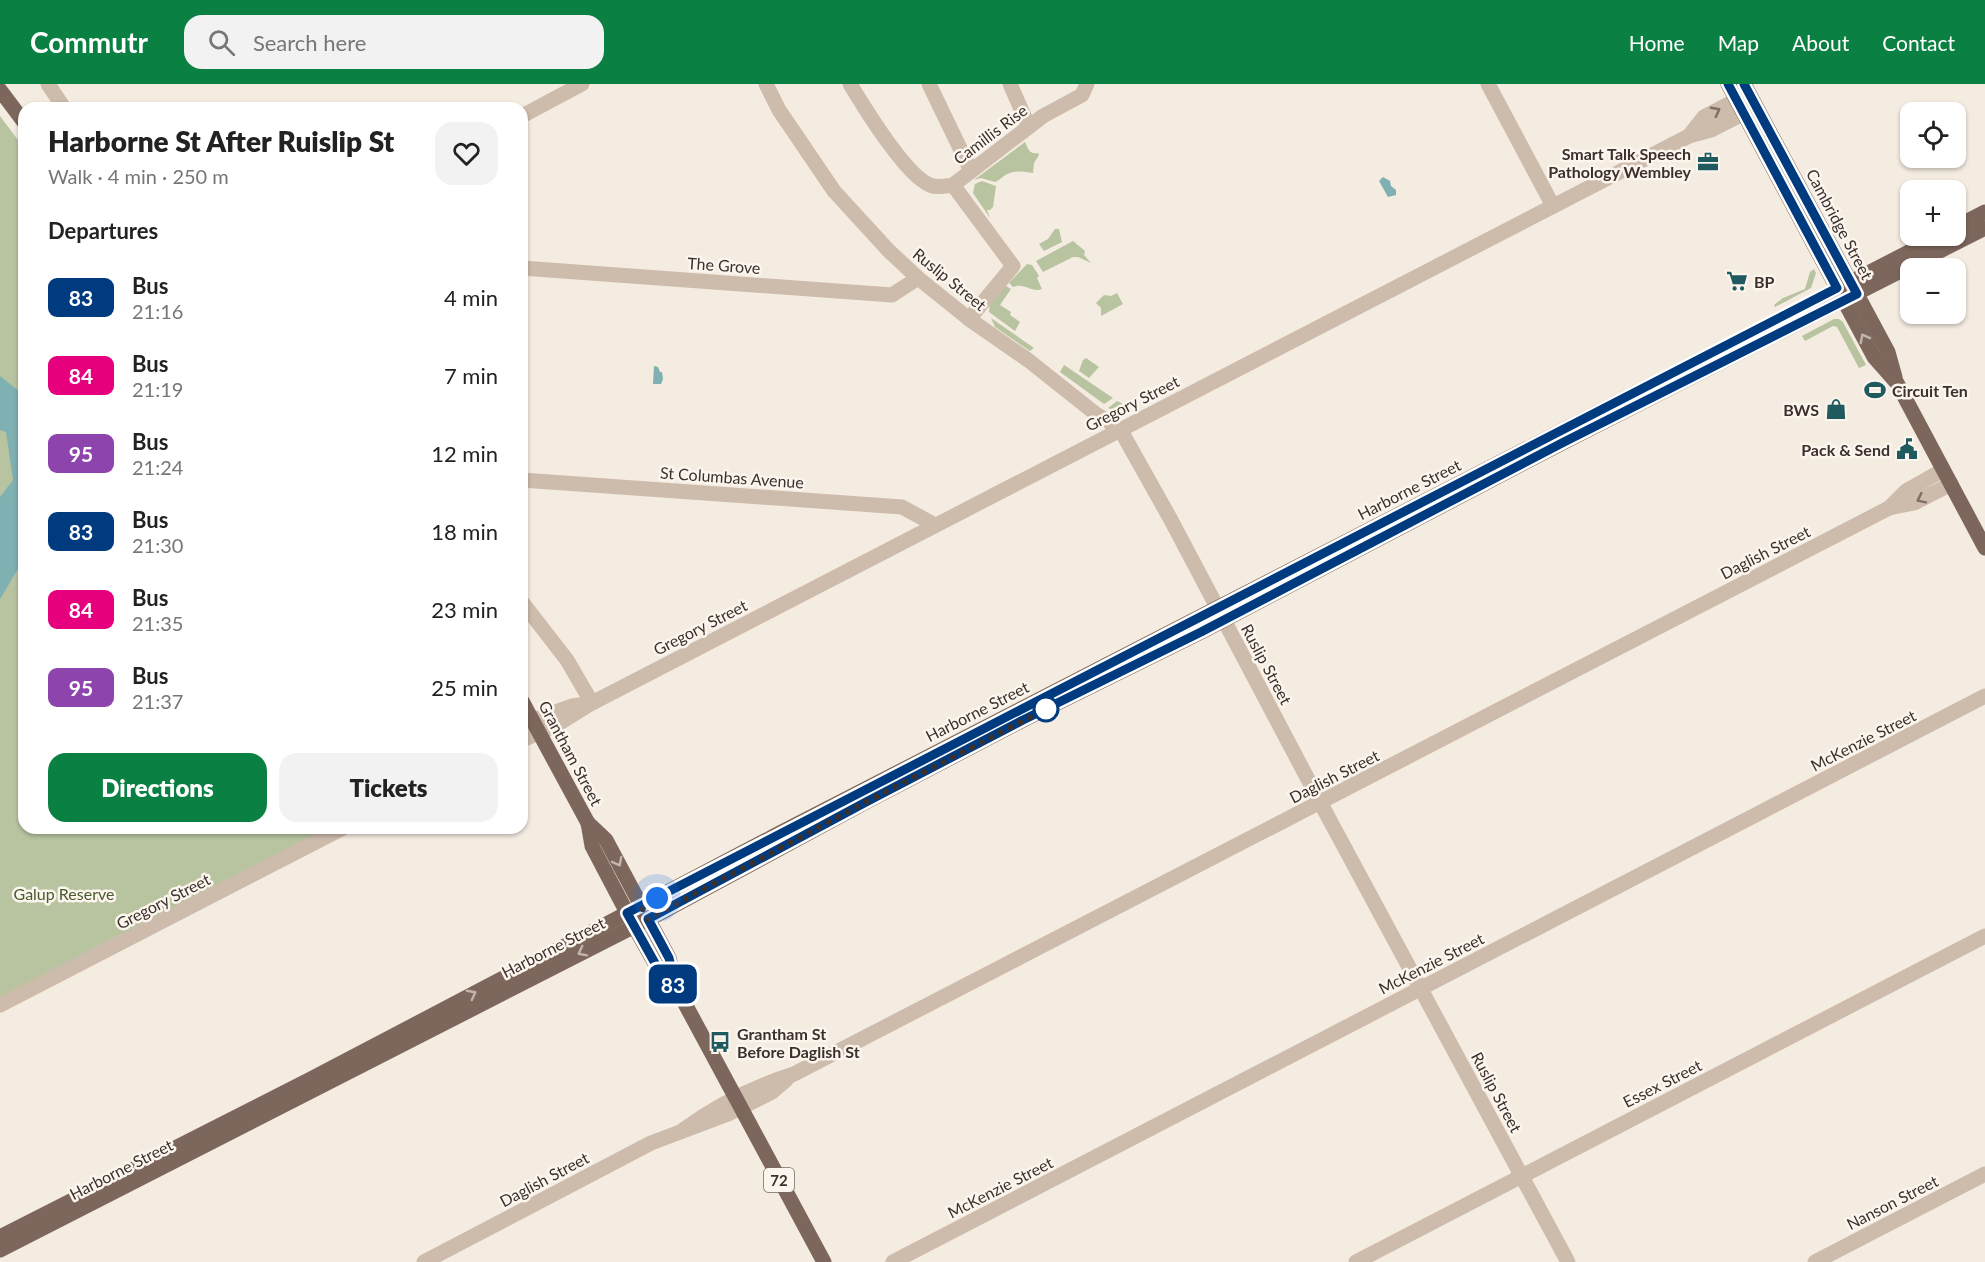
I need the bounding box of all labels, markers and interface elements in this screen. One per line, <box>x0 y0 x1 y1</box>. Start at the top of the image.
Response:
search box <box>184 15 604 69</box>
text: Commutr <box>30 25 148 59</box>
icon: search <box>205 26 238 59</box>
text: Search here <box>253 29 366 56</box>
text: Home <box>1629 30 1685 55</box>
text: Map <box>1718 30 1759 55</box>
text: About <box>1792 30 1849 55</box>
text: Contact <box>1882 30 1955 55</box>
street label: Camillis Rise <box>949 100 1031 168</box>
map controls <box>1900 102 1966 324</box>
button: locate <box>1900 102 1966 168</box>
one-way arrow <box>1710 107 1720 118</box>
button: heart <box>435 122 498 185</box>
text: Harborne St After Ruislip St <box>48 124 394 158</box>
place label: Smart Talk Speech Pathology Wembley <box>1548 144 1692 181</box>
office icon: Smart Talk Speech Pathology Wembley <box>1696 150 1720 174</box>
text: Walk · 4 min · 250 m <box>48 164 229 188</box>
street label: Cambridge Street <box>1803 166 1877 283</box>
button: + <box>1900 180 1966 246</box>
text: Departures <box>48 217 158 244</box>
street label: Ruslip Street <box>910 244 991 314</box>
street label: The Grove <box>687 253 761 277</box>
button: − <box>1900 258 1966 324</box>
supermarket icon: BP <box>1725 269 1749 293</box>
text: Bus <box>132 272 168 299</box>
place label: BP <box>1754 272 1775 291</box>
text: 4 min <box>444 284 498 311</box>
text: 83 <box>69 285 93 310</box>
text: 21:16 <box>132 299 183 323</box>
one-way arrow <box>1860 333 1871 344</box>
text: Bus <box>132 350 168 377</box>
text: 7 min <box>444 362 498 389</box>
text: 84 <box>69 363 93 388</box>
street label: Gregory Street <box>1082 371 1182 435</box>
text: 21:19 <box>132 377 183 401</box>
sports icon: Circuit Ten <box>1863 378 1887 402</box>
place label: Circuit Ten <box>1892 381 1968 400</box>
shop icon: BWS <box>1824 397 1848 421</box>
place label: BWS <box>1783 400 1819 419</box>
text: Bus <box>132 428 168 455</box>
public building icon: Pack & Send <box>1895 437 1919 461</box>
text: 12 min <box>431 440 498 467</box>
place label: Pack & Send <box>1801 440 1890 459</box>
text: 95 <box>69 441 93 466</box>
text: 21:24 <box>132 455 183 479</box>
street label: Harborne Street <box>1354 455 1464 523</box>
street label: St Columbas Avenue <box>660 463 804 491</box>
one-way arrow <box>1916 492 1927 504</box>
text: Bus <box>132 506 168 533</box>
text: 18 min <box>431 518 498 545</box>
text: 83 <box>69 519 93 544</box>
street label: Daglish Street <box>1717 521 1813 583</box>
text: 21:30 <box>132 533 183 557</box>
text: Bus <box>132 584 168 611</box>
street label: Gregory Street <box>650 595 750 659</box>
text: 23 min <box>431 596 498 623</box>
text: 84 <box>69 597 93 622</box>
text: 21:35 <box>132 611 183 635</box>
street label: Ruslip Street <box>1238 621 1296 708</box>
text: Bus <box>132 662 168 689</box>
text: 25 min <box>431 674 498 701</box>
text: 95 <box>69 675 93 700</box>
street label: Harborne Street <box>922 677 1032 745</box>
text: 21:37 <box>132 689 183 713</box>
unlabelled marker <box>1033 696 1059 722</box>
street label: Grantham Street <box>535 697 607 809</box>
street label: McKenzie Street <box>1807 705 1919 775</box>
street label: Daglish Street <box>1286 745 1382 807</box>
button: Directions <box>48 753 267 822</box>
button: Tickets <box>279 753 498 822</box>
one-way arrow <box>611 855 622 866</box>
street label: Gregory Street <box>113 869 213 933</box>
your location <box>642 883 672 913</box>
park label: Galup Reserve <box>14 884 114 903</box>
street label: Harborne Street <box>498 913 608 981</box>
street label: McKenzie Street <box>1375 928 1487 998</box>
one-way arrow <box>578 945 589 957</box>
line badge: 83 <box>646 964 700 1004</box>
text: 83 <box>661 972 685 997</box>
one-way arrow <box>466 990 477 1001</box>
place label: Grantham St Before Daglish St <box>737 1024 860 1061</box>
bus stop icon: Grantham St Before Daglish St <box>708 1030 732 1054</box>
street label: Ruslip Street <box>1468 1049 1526 1136</box>
street label: Essex Street <box>1620 1055 1705 1111</box>
street label: Harborne Street <box>66 1135 176 1203</box>
street label: Daglish Street <box>496 1148 592 1210</box>
street label: McKenzie Street <box>944 1152 1056 1222</box>
road number: 72 <box>764 1168 794 1192</box>
street label: Nanson Street <box>1843 1171 1941 1233</box>

